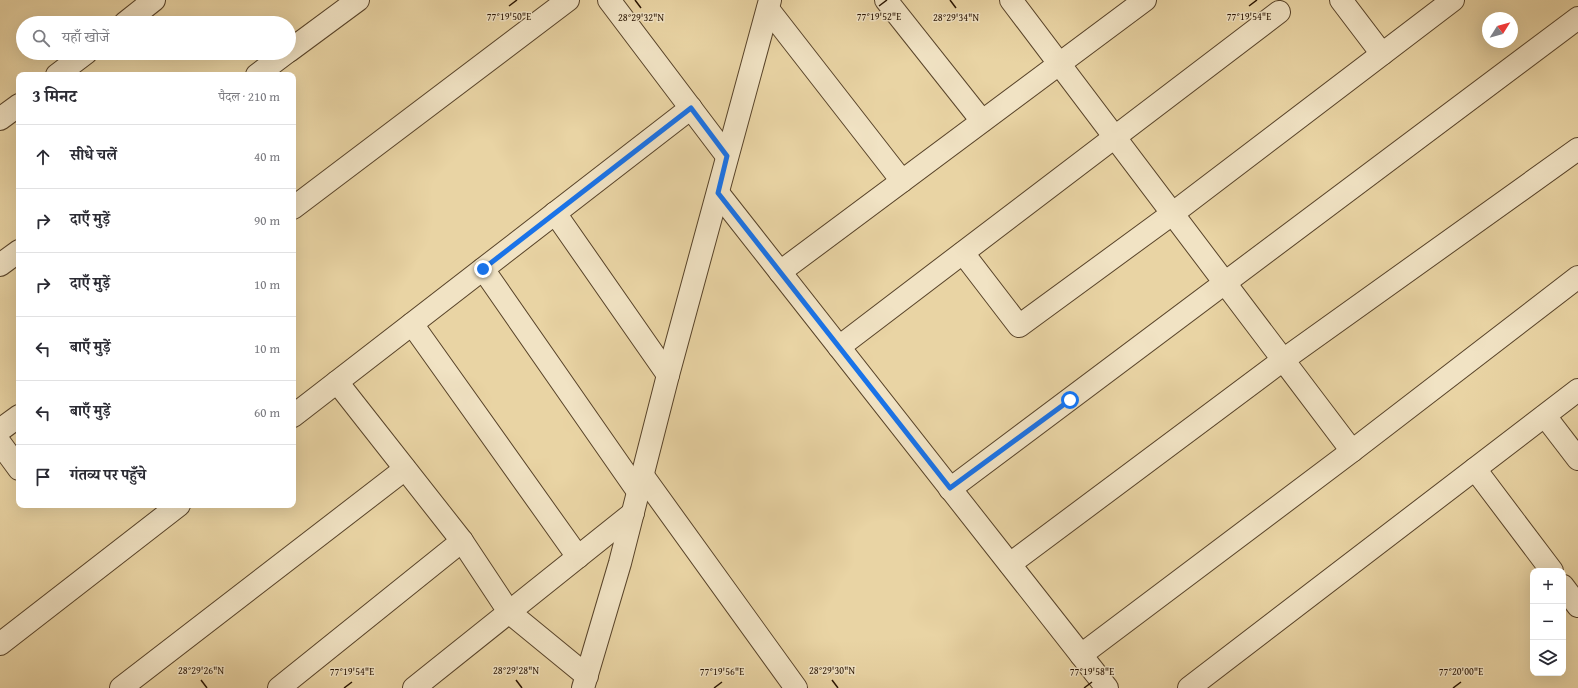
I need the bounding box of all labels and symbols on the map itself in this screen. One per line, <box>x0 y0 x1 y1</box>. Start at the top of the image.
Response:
text: 77°19'50"E <box>487 9 531 24</box>
text: 77°19'52"E <box>857 9 901 24</box>
text: 77°19'54"E <box>1227 9 1271 24</box>
text: 28°29'32"N <box>618 10 664 25</box>
text: 28°29'34"N <box>933 10 979 25</box>
north arrow <box>1482 12 1518 48</box>
route end <box>474 260 492 278</box>
route start <box>1061 391 1079 409</box>
text: 28°29'26"N <box>178 663 224 678</box>
text: 28°29'28"N <box>493 663 539 678</box>
text: 28°29'30"N <box>809 663 855 678</box>
text: 77°19'54"E <box>330 664 374 679</box>
text: 77°19'56"E <box>700 664 744 679</box>
text: 77°19'58"E <box>1070 664 1114 679</box>
text: 77°20'00"E <box>1439 664 1483 679</box>

